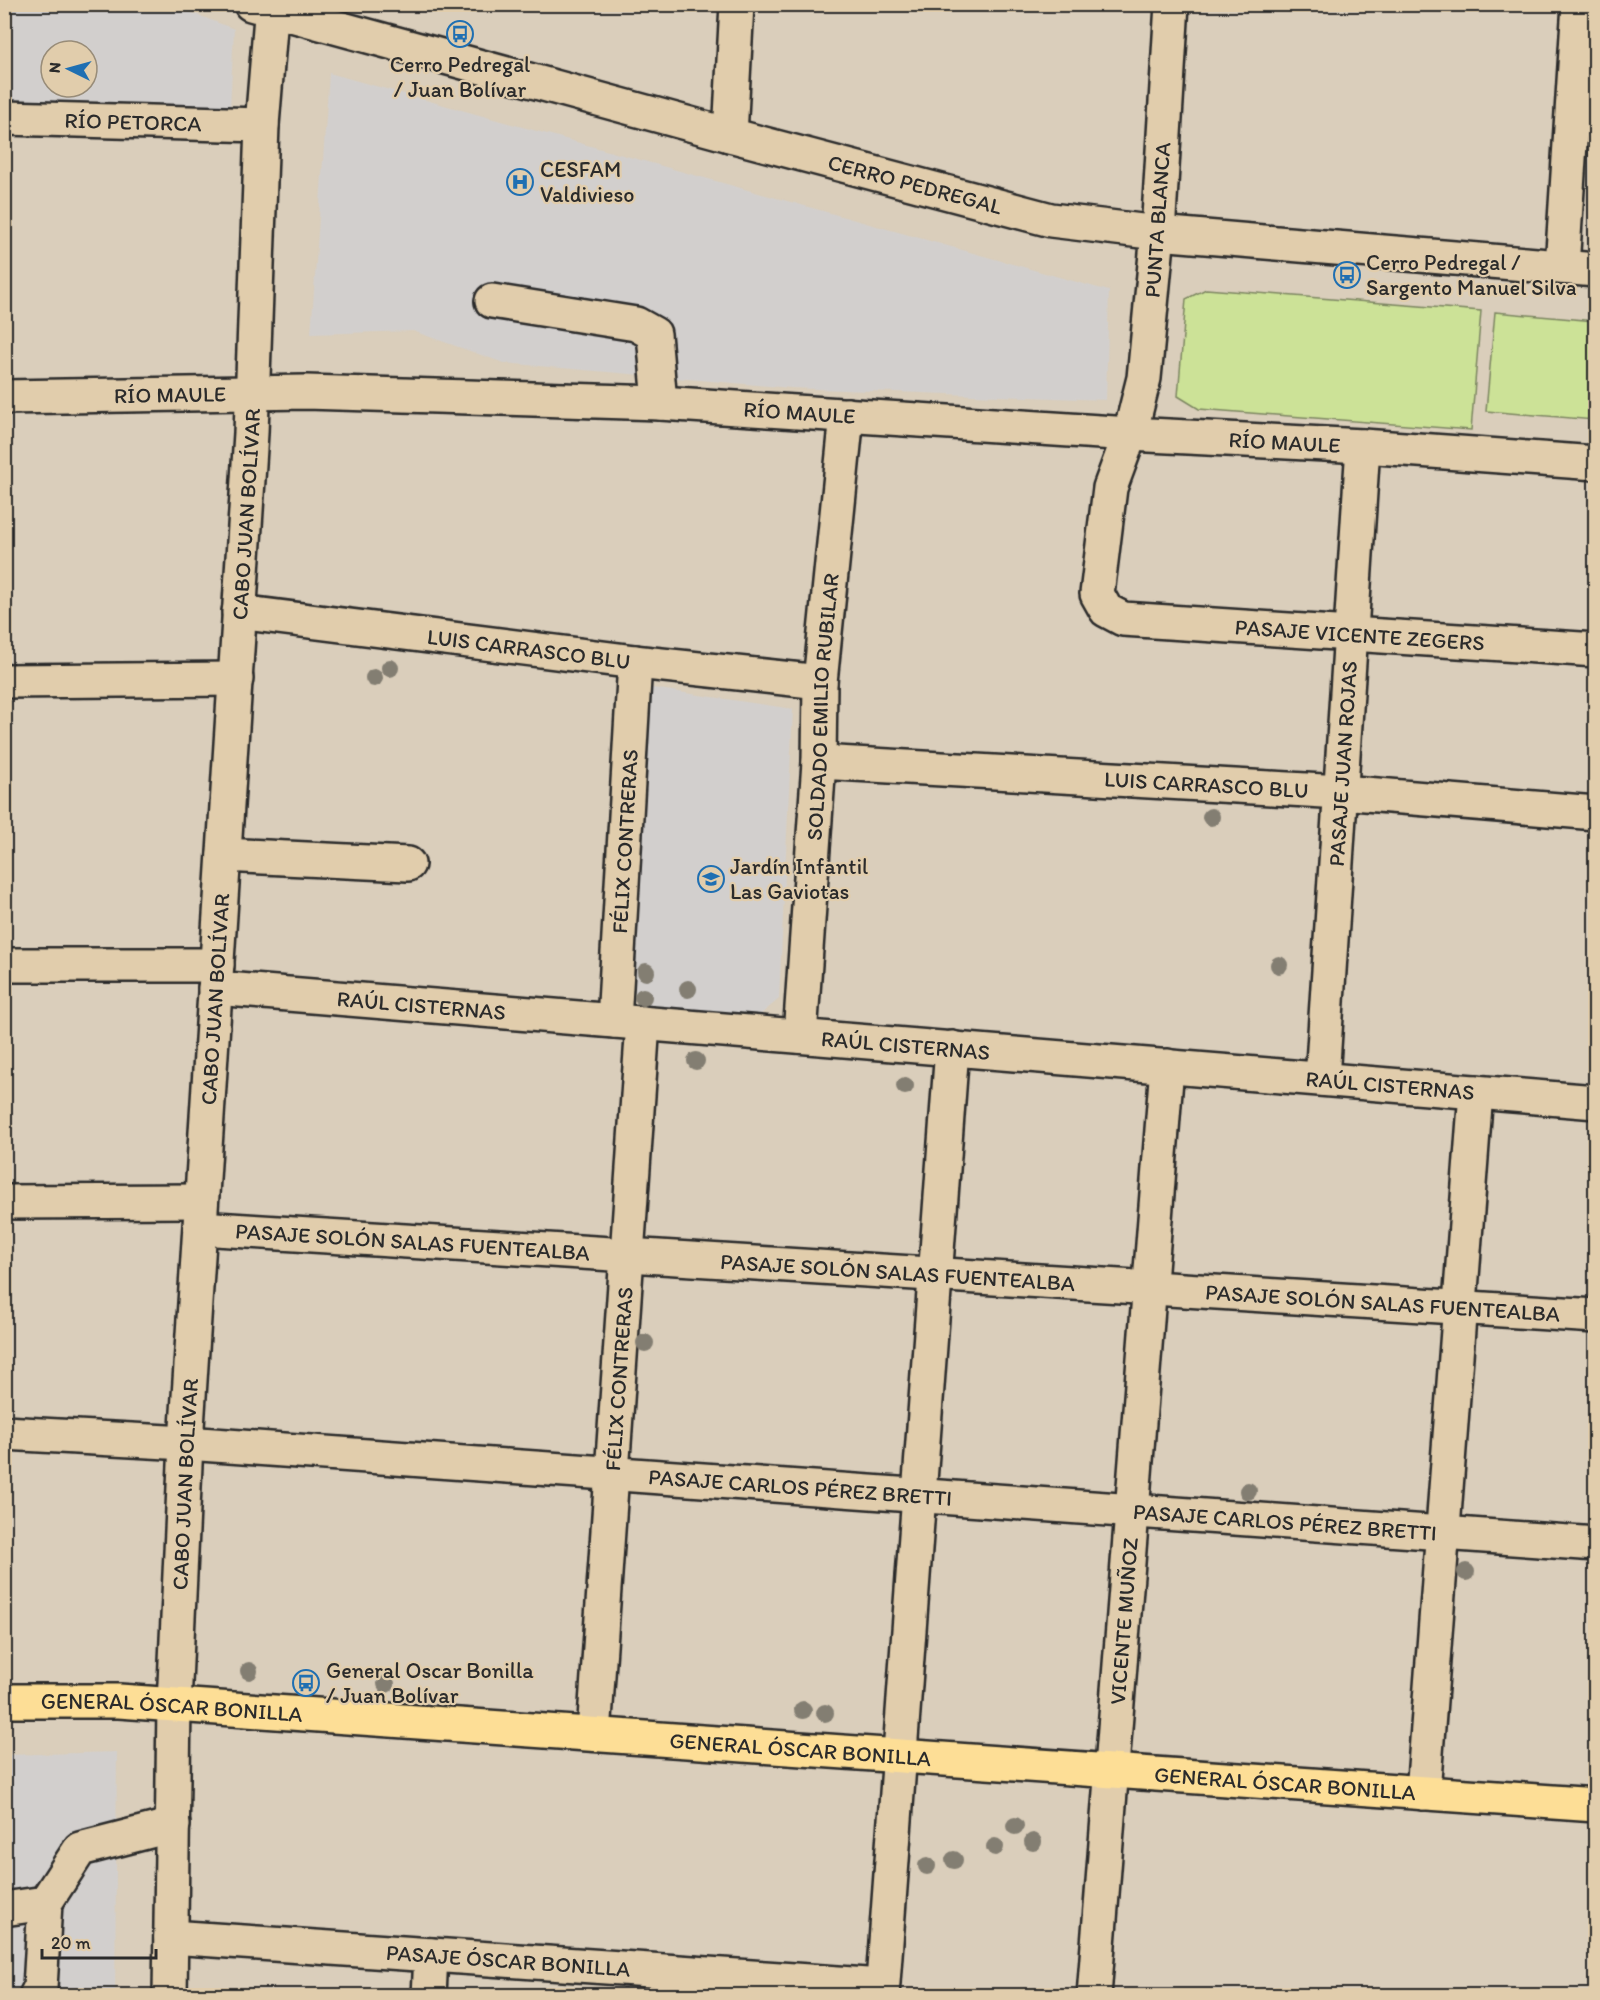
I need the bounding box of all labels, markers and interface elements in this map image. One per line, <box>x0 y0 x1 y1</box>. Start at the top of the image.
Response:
bus stop icon: Cerro Pedregal / Juan Bolívar <box>445 19 475 49</box>
north arrow <box>39 39 99 99</box>
place label: Cerro Pedregal / Juan Bolívar <box>390 51 530 103</box>
text: N <box>45 62 64 74</box>
street label: RÍO PETORCA <box>64 107 202 137</box>
street label: PUNTA BLANCA <box>1139 141 1176 299</box>
street label: CERRO PEDREGAL <box>825 148 1005 220</box>
place label: CESFAM Valdivieso <box>540 156 634 208</box>
hospital icon: CESFAM Valdivieso <box>505 167 535 197</box>
place label: Cerro Pedregal / Sargento Manuel Silva <box>1366 249 1577 301</box>
bus stop icon: Cerro Pedregal / Sargento Manuel Silva <box>1332 260 1362 290</box>
street label: RÍO MAULE <box>114 380 226 409</box>
street label: RÍO MAULE <box>743 396 856 430</box>
street label: CABO JUAN BOLÍVAR <box>226 408 266 621</box>
street label: RÍO MAULE <box>1228 426 1341 459</box>
street label: SOLDADO EMILIO RUBILAR <box>801 572 845 841</box>
street label: PASAJE VICENTE ZEGERS <box>1234 613 1485 657</box>
street label: LUIS CARRASCO BLU <box>426 623 632 675</box>
street label: PASAJE JUAN ROJAS <box>1323 660 1363 867</box>
street label: FÉLIX CONTRERAS <box>606 748 644 934</box>
street label: LUIS CARRASCO BLU <box>1103 765 1309 804</box>
place label: Jardín Infantil Las Gaviotas <box>730 853 868 905</box>
school or university icon: Jardín Infantil Las Gaviotas <box>696 864 726 894</box>
street label: CABO JUAN BOLÍVAR <box>195 892 235 1106</box>
street label: RAÚL CISTERNAS <box>336 985 507 1026</box>
street label: RAÚL CISTERNAS <box>820 1025 991 1066</box>
street label: RAÚL CISTERNAS <box>1304 1065 1476 1106</box>
street label: PASAJE SOLÓN SALAS FUENTEALBA <box>234 1217 591 1267</box>
street label: PASAJE SOLÓN SALAS FUENTEALBA <box>719 1248 1076 1297</box>
street label: PASAJE SOLÓN SALAS FUENTEALBA <box>1204 1278 1561 1328</box>
street label: FÉLIX CONTRERAS <box>599 1286 639 1472</box>
street label: CABO JUAN BOLÍVAR <box>166 1377 204 1591</box>
street label: PASAJE CARLOS PÉREZ BRETTI <box>647 1463 953 1512</box>
street label: PASAJE CARLOS PÉREZ BRETTI <box>1132 1498 1438 1547</box>
street label: VICENTE MUÑOZ <box>1104 1536 1144 1706</box>
place label: General Oscar Bonilla / Juan Bolívar <box>326 1657 534 1709</box>
bus stop icon: General Oscar Bonilla / Juan Bolívar <box>291 1668 321 1698</box>
street label: GENERAL ÓSCAR BONILLA <box>41 1688 304 1728</box>
street label: GENERAL ÓSCAR BONILLA <box>668 1727 932 1772</box>
street label: GENERAL ÓSCAR BONILLA <box>1153 1761 1417 1806</box>
scale bar <box>42 1922 156 1960</box>
text: 20 m <box>51 1932 91 1954</box>
street label: PASAJE ÓSCAR BONILLA <box>385 1939 631 1983</box>

